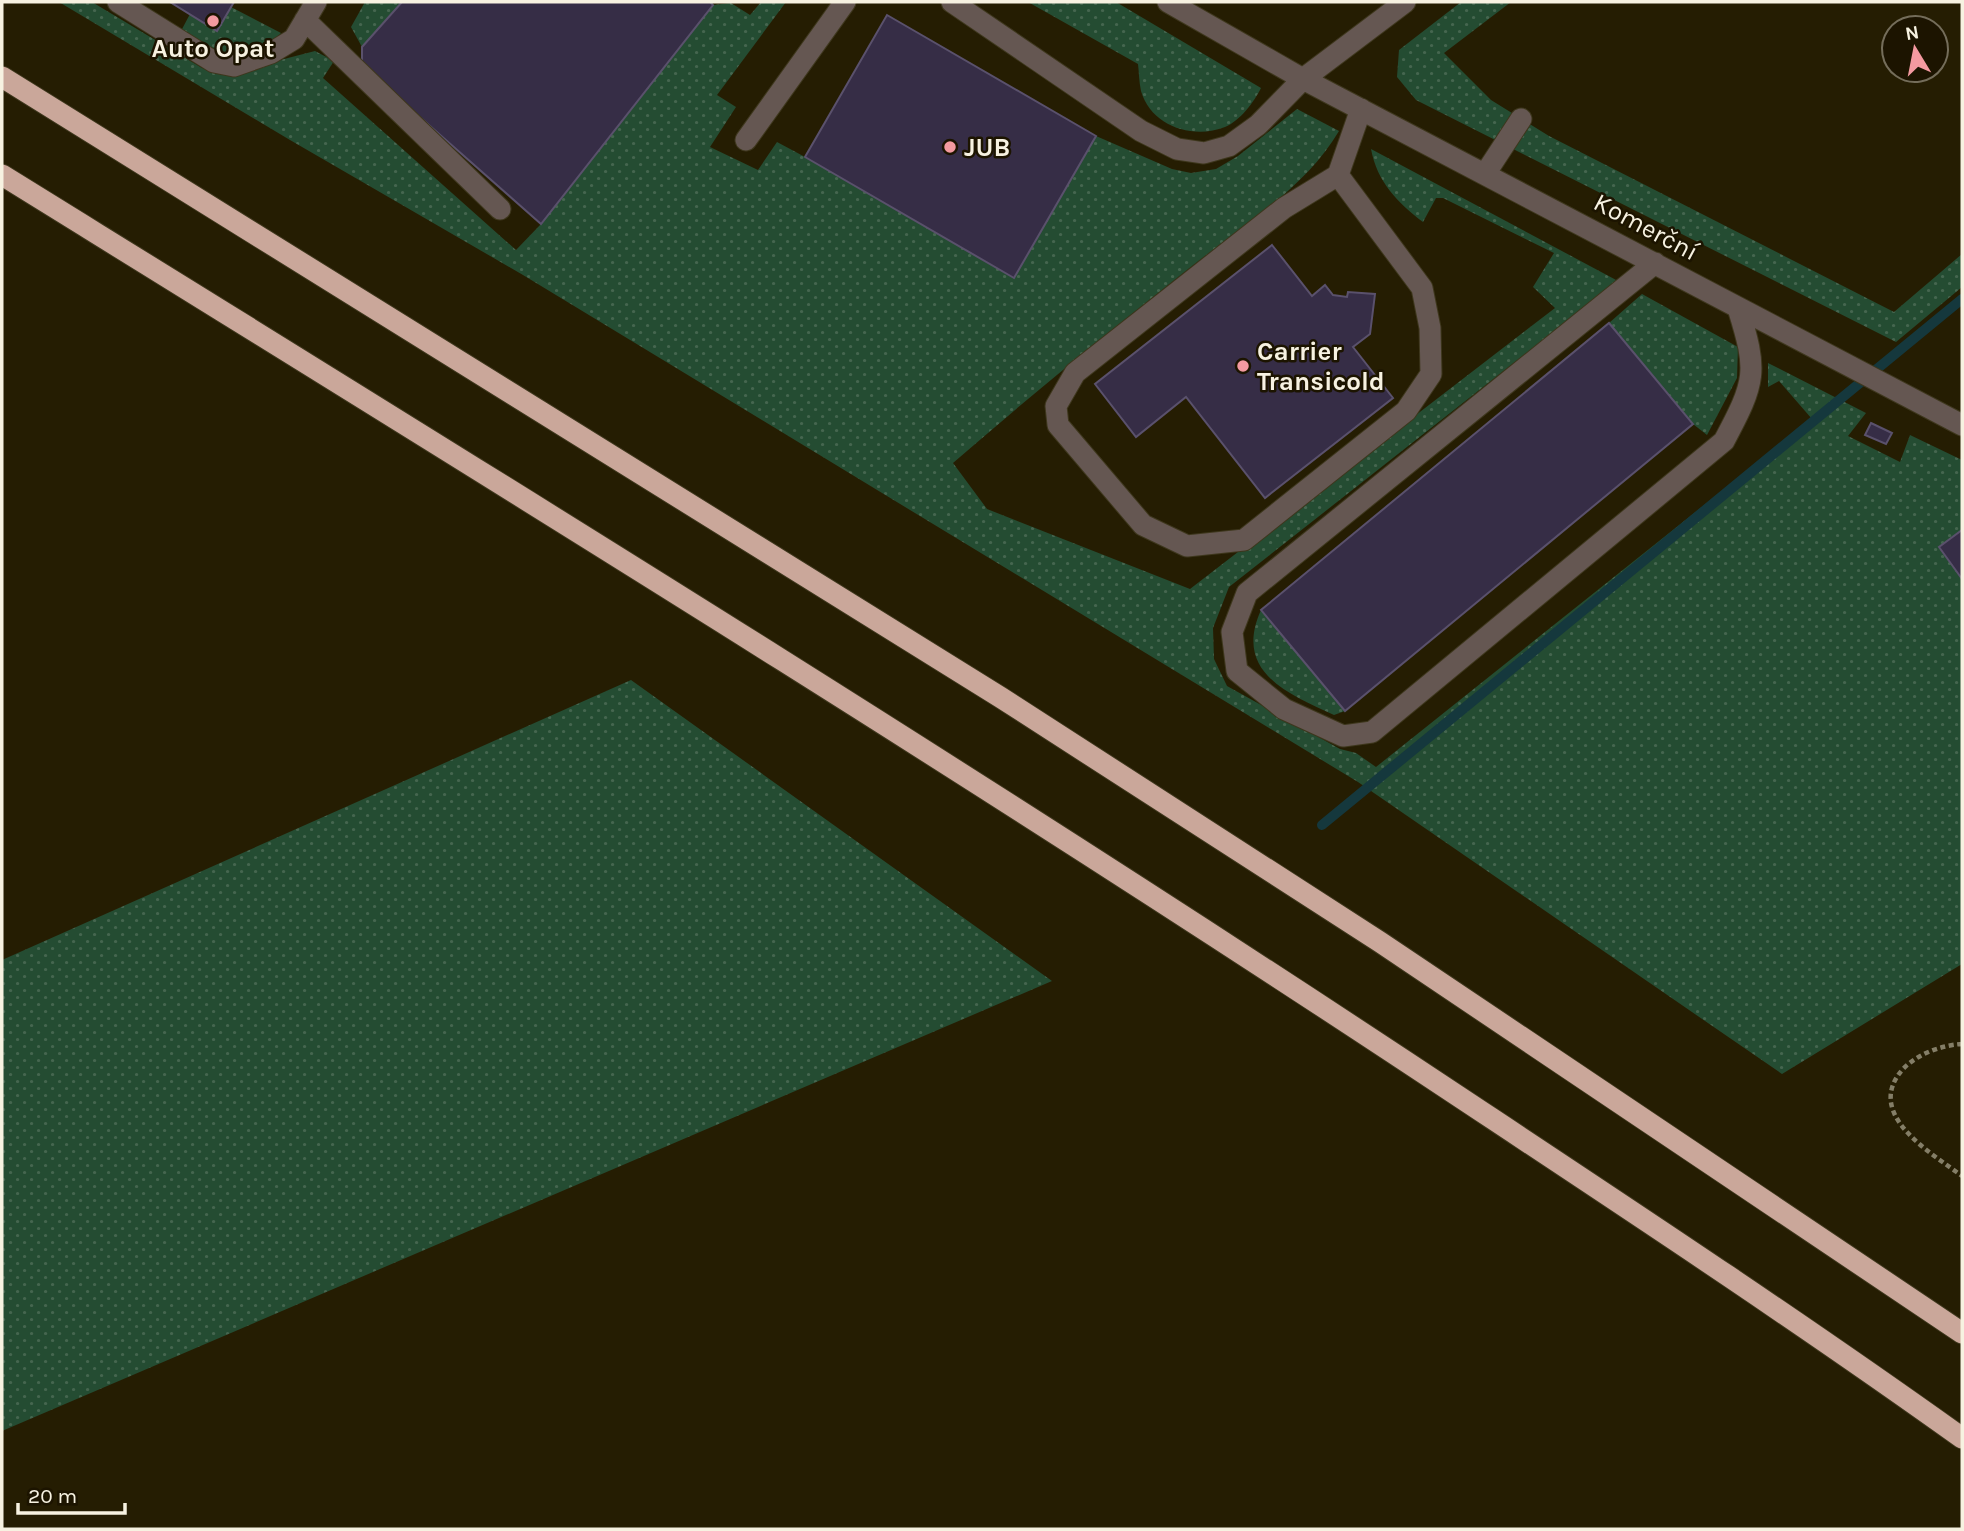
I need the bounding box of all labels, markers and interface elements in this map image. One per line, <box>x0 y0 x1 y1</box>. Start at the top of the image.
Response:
marker: Auto Opat <box>205 13 221 29</box>
north arrow <box>1880 14 1950 84</box>
text: N <box>1904 21 1921 45</box>
place label: Auto Opat <box>151 33 275 64</box>
place label: JUB <box>964 132 1010 163</box>
marker: JUB <box>942 139 958 155</box>
street label: Komerční <box>1588 187 1704 268</box>
place label: Carrier Transicold <box>1257 336 1385 397</box>
marker: Carrier Transicold <box>1235 358 1251 374</box>
scale bar <box>18 1472 124 1516</box>
text: 20 m <box>28 1484 77 1508</box>

